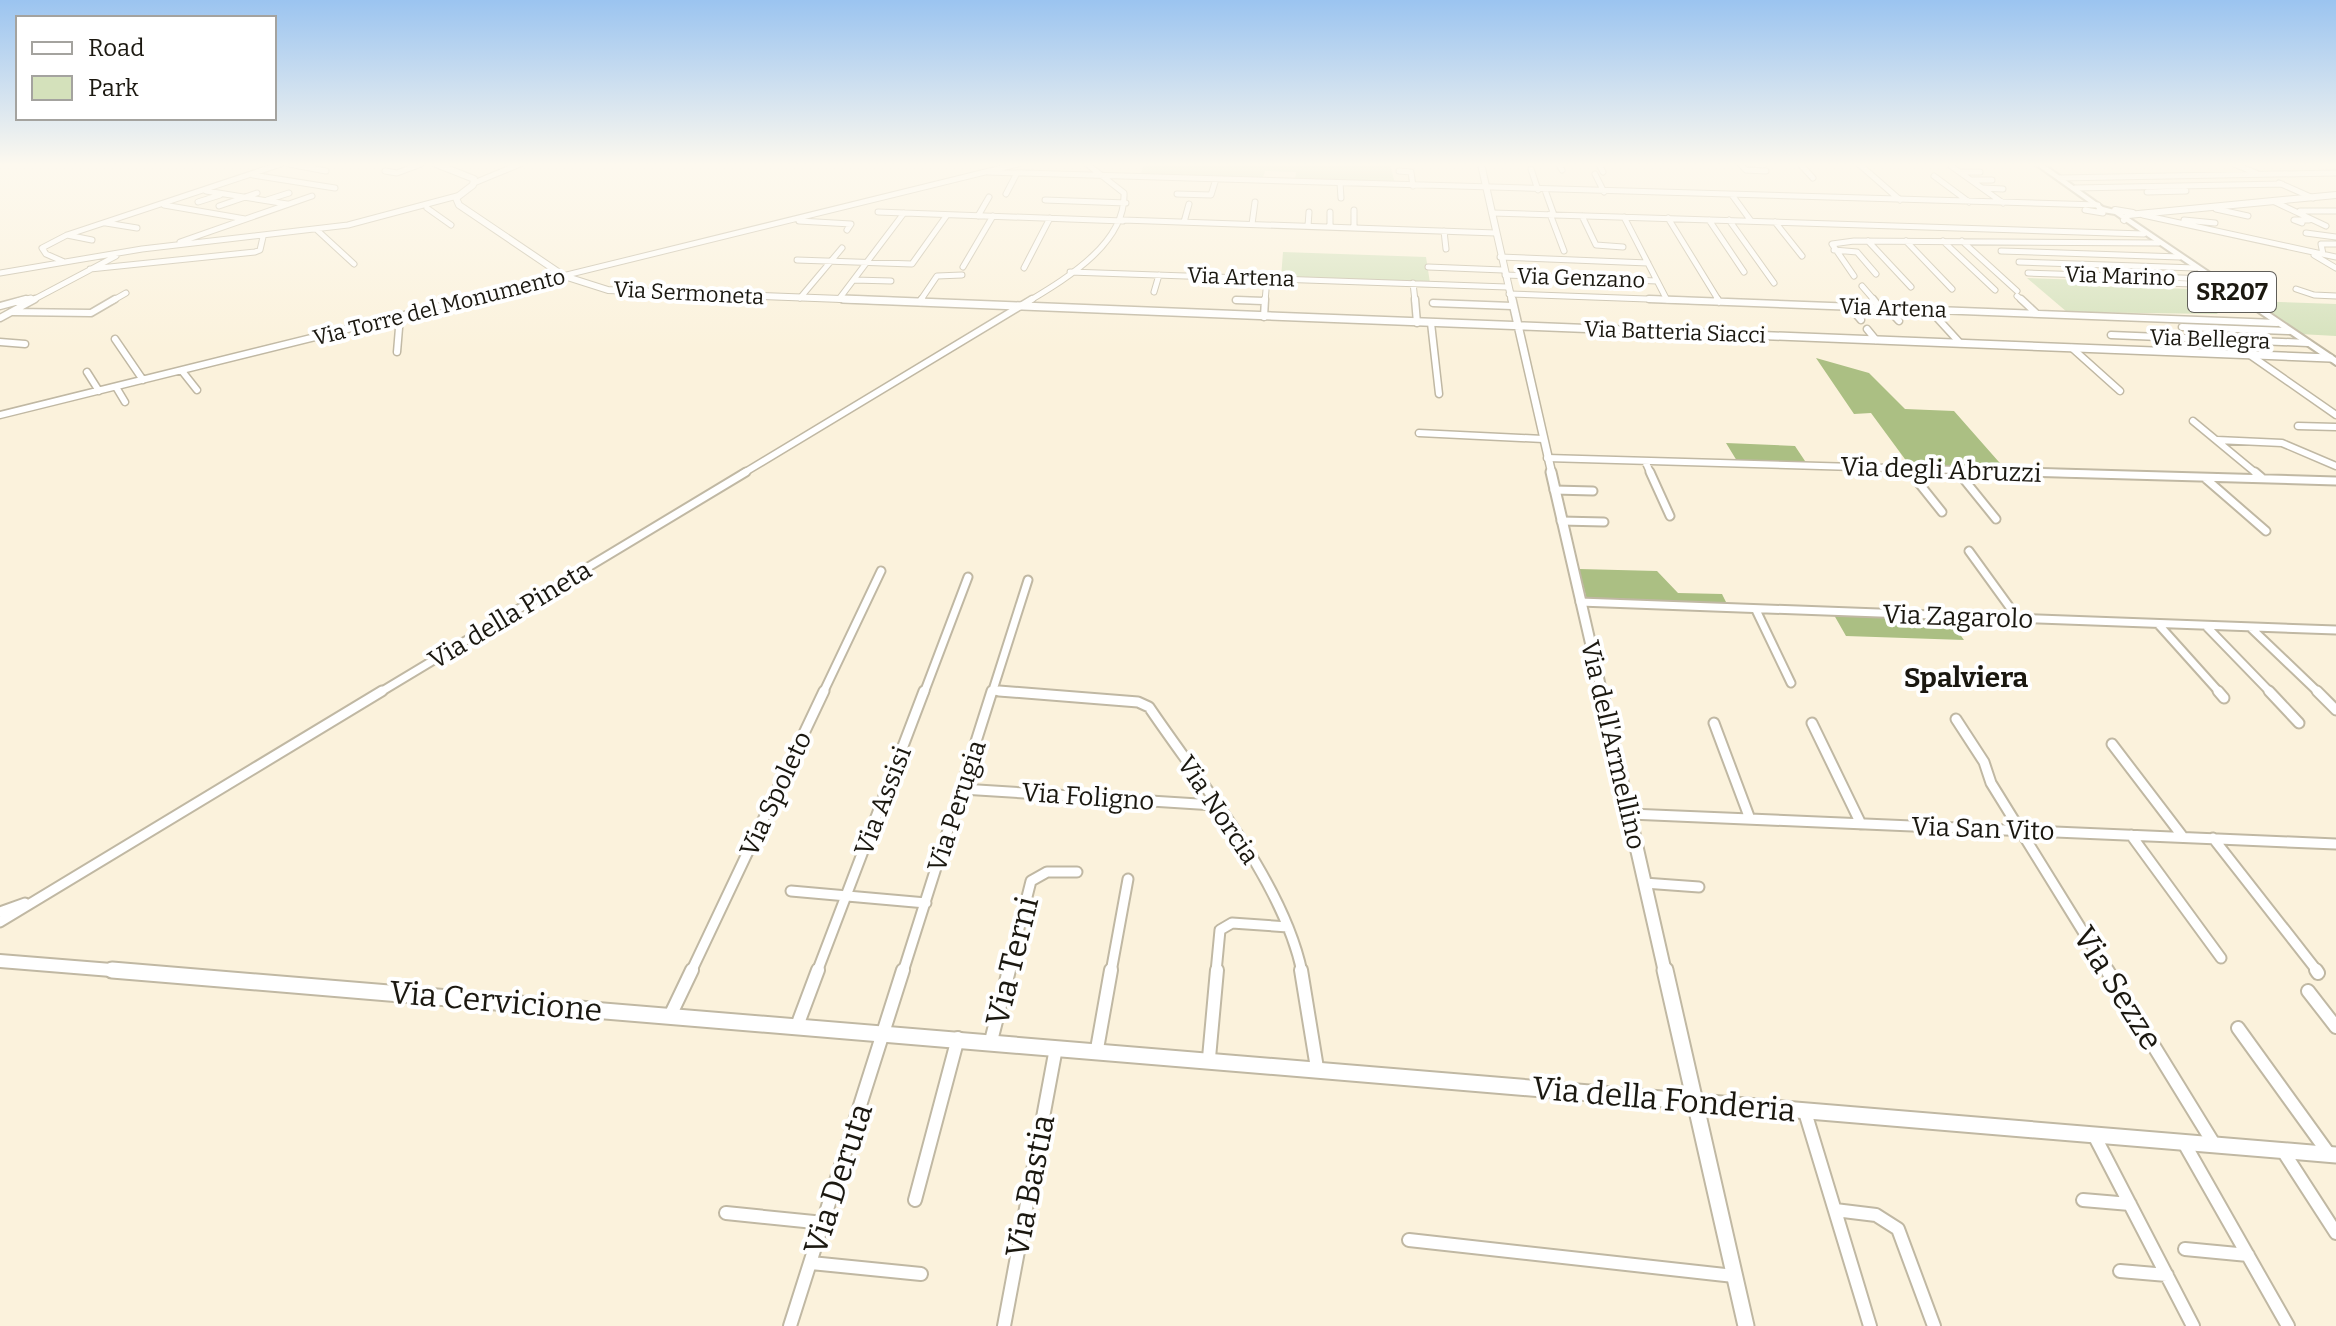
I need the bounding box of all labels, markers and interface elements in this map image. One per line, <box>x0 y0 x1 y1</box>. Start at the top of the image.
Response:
legend <box>16 16 276 120</box>
text: Road <box>88 34 144 62</box>
text: Park <box>88 74 139 102</box>
street label: Via Marino <box>2064 261 2176 291</box>
street label: Via Artena <box>1187 262 1295 292</box>
street label: Via Genzano <box>1516 262 1646 294</box>
street label: Via Torre del Monumento <box>310 263 568 351</box>
road number: SR207 <box>2188 272 2276 312</box>
street label: Via Sermoneta <box>613 276 765 310</box>
street label: Via Artena <box>1839 293 1947 323</box>
street label: Via Batteria Siacci <box>1584 315 1767 349</box>
street label: Via Bellegra <box>2149 323 2271 355</box>
street label: Via degli Abruzzi <box>1840 451 2042 489</box>
street label: Via della Pineta <box>423 554 597 676</box>
street label: Via Zagarolo <box>1882 599 2034 635</box>
street label: Via dell'Armellino <box>1574 637 1652 853</box>
district label: Spalviera <box>1904 661 2029 694</box>
street label: Via Spoleto <box>734 726 818 862</box>
street label: Via Perugia <box>921 736 993 876</box>
street label: Via Assisi <box>848 742 918 860</box>
street label: Via Norcia <box>1170 750 1266 870</box>
street label: Via Foligno <box>1021 777 1155 817</box>
street label: Via San Vito <box>1911 811 2055 847</box>
street label: Via Terni <box>978 892 1046 1030</box>
street label: Via Sezze <box>2065 919 2171 1057</box>
street label: Via Cervicione <box>388 973 604 1029</box>
street label: Via della Fonderia <box>1531 1069 1797 1129</box>
street label: Via Deruta <box>796 1099 880 1259</box>
street label: Via Bastia <box>998 1111 1062 1261</box>

